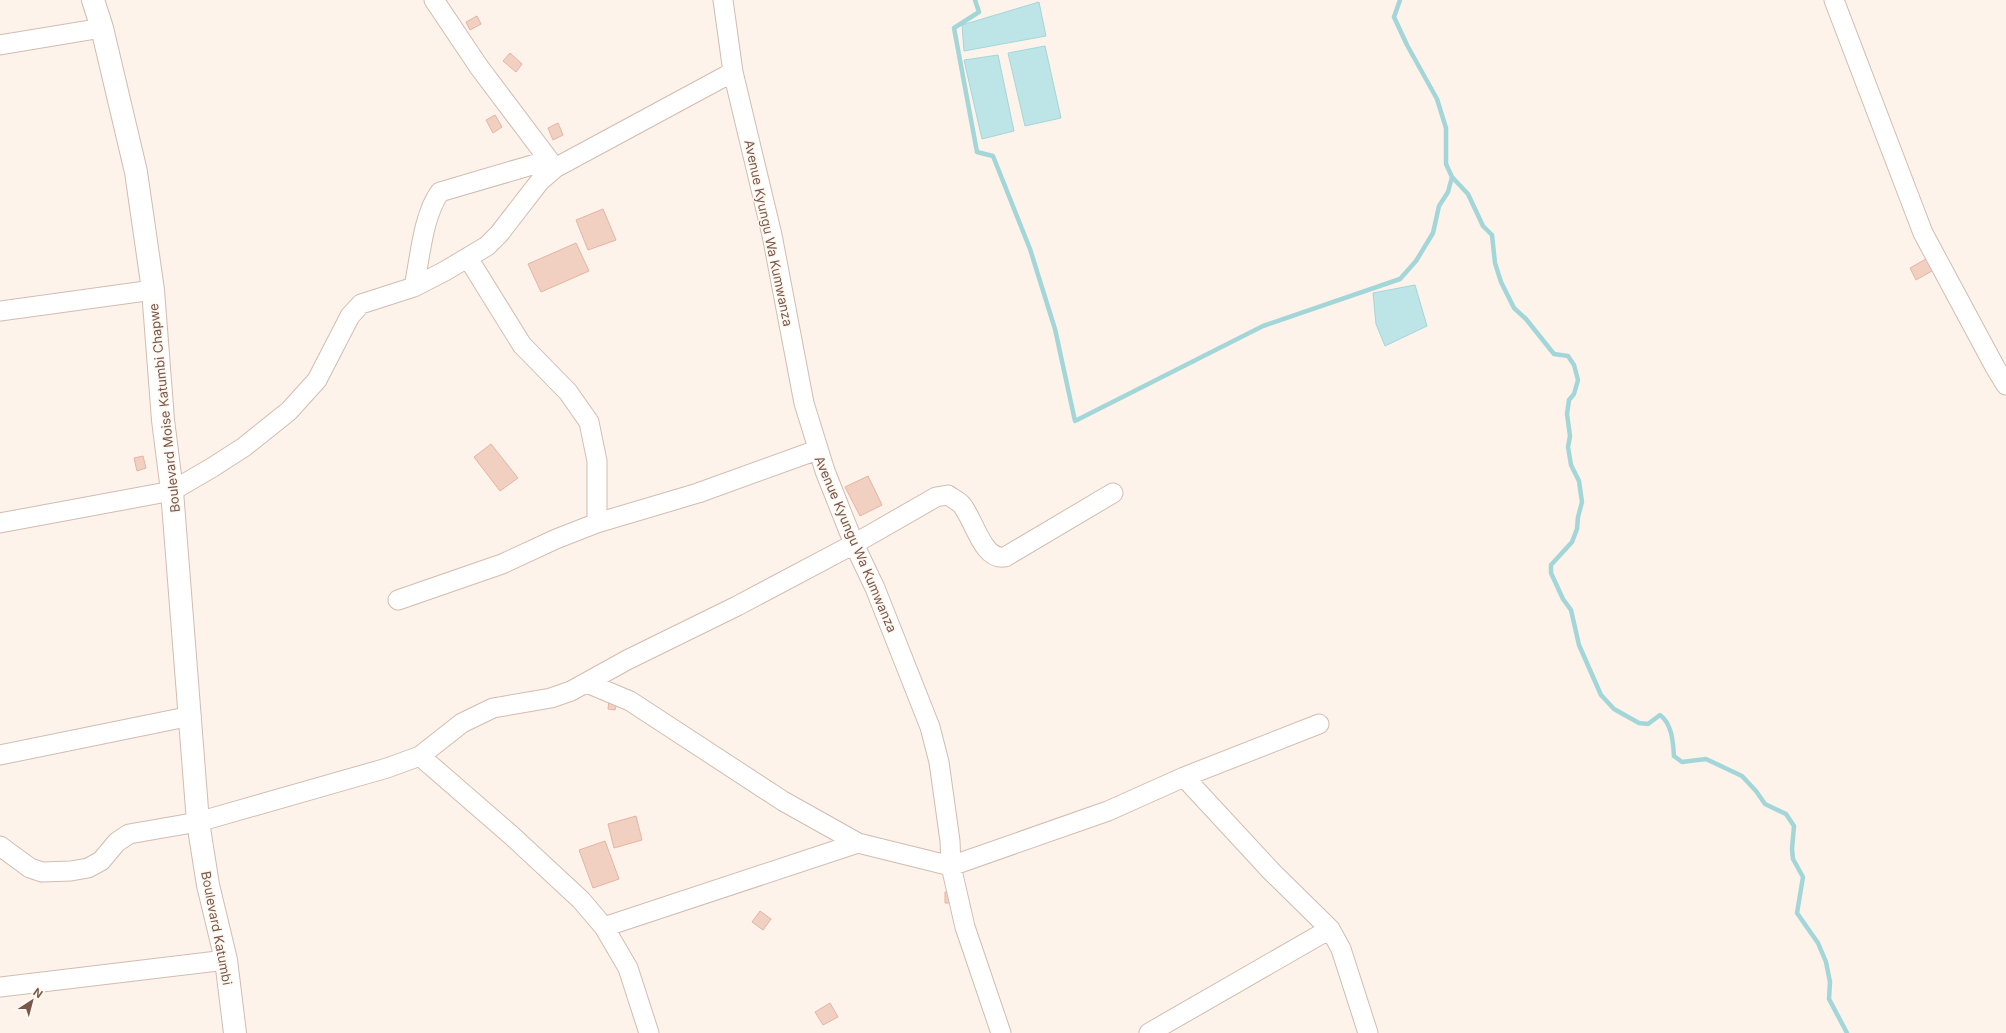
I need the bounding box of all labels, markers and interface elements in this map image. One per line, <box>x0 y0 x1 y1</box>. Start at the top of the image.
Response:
street label: Avenue Kyungu Wa Kumwanza <box>741 138 797 328</box>
street label: Boulevard Moise Katumbi Chapwe <box>145 303 183 513</box>
street label: Avenue Kyungu Wa Kumwanza <box>811 453 901 635</box>
street label: Boulevard Katumbi <box>198 870 236 986</box>
north arrow <box>12 981 52 1021</box>
text: N <box>30 985 45 1001</box>

